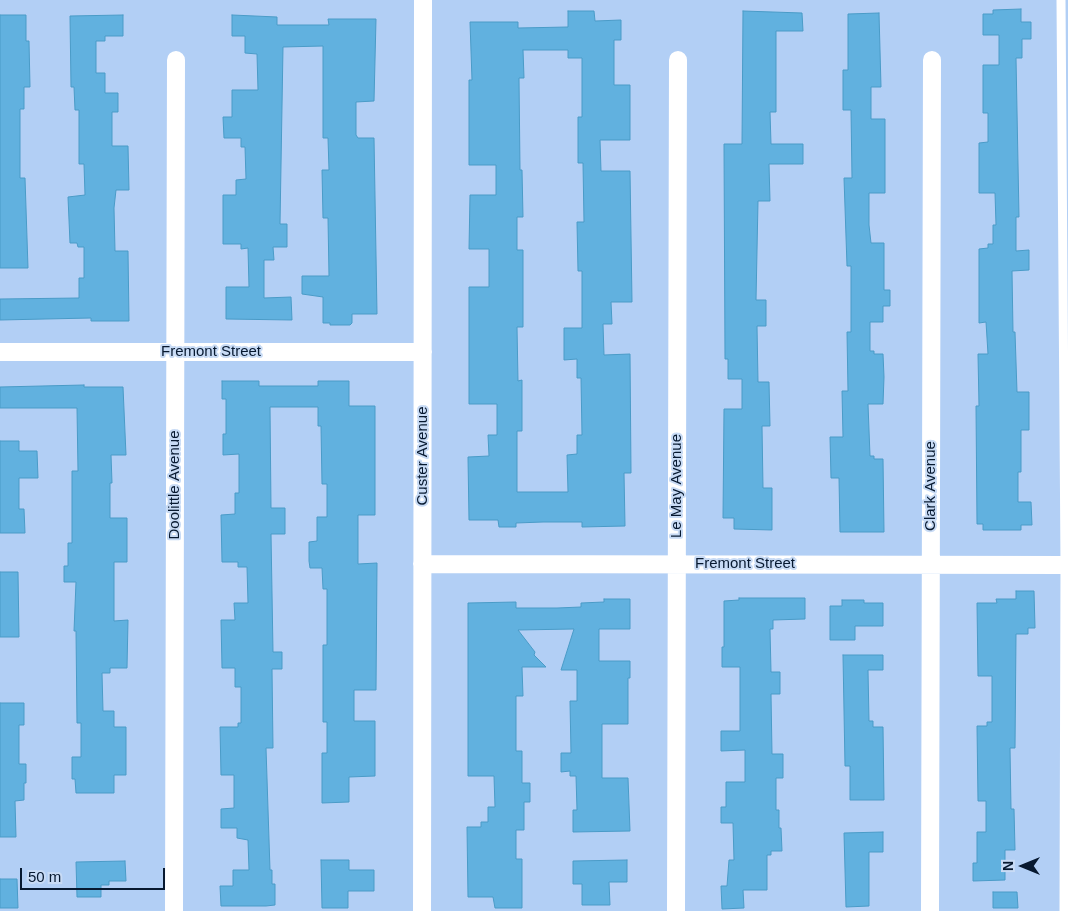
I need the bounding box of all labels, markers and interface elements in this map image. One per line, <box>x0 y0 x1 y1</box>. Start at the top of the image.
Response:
street label: Fremont Street <box>161 343 261 361</box>
street label: Custer Avenue <box>414 407 432 505</box>
street label: Doolittle Avenue <box>166 431 184 539</box>
street label: Le May Avenue <box>668 434 686 538</box>
street label: Clark Avenue <box>922 441 940 531</box>
street label: Fremont Street <box>695 555 795 573</box>
north arrow <box>998 841 1048 891</box>
scale bar <box>22 858 168 890</box>
text: N <box>1000 861 1016 871</box>
text: 50 m <box>28 868 61 885</box>

